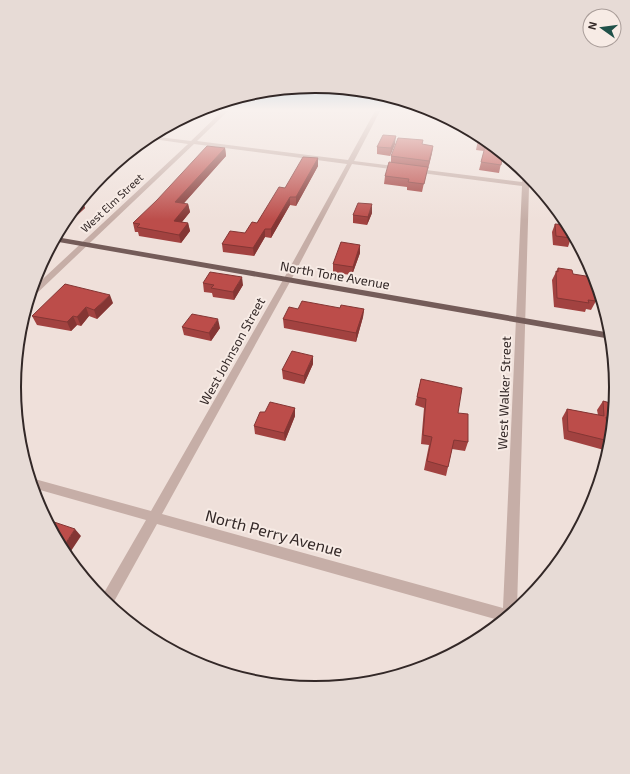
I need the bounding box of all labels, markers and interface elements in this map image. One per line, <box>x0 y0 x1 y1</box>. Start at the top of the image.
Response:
north arrow <box>582 8 622 48</box>
text: N <box>585 20 599 31</box>
street label: West Elm Street <box>78 170 146 235</box>
street label: North Tone Avenue <box>279 257 391 293</box>
street label: West Johnson Street <box>196 294 268 408</box>
street label: West Walker Street <box>494 336 514 450</box>
street label: North Perry Avenue <box>203 505 345 560</box>

